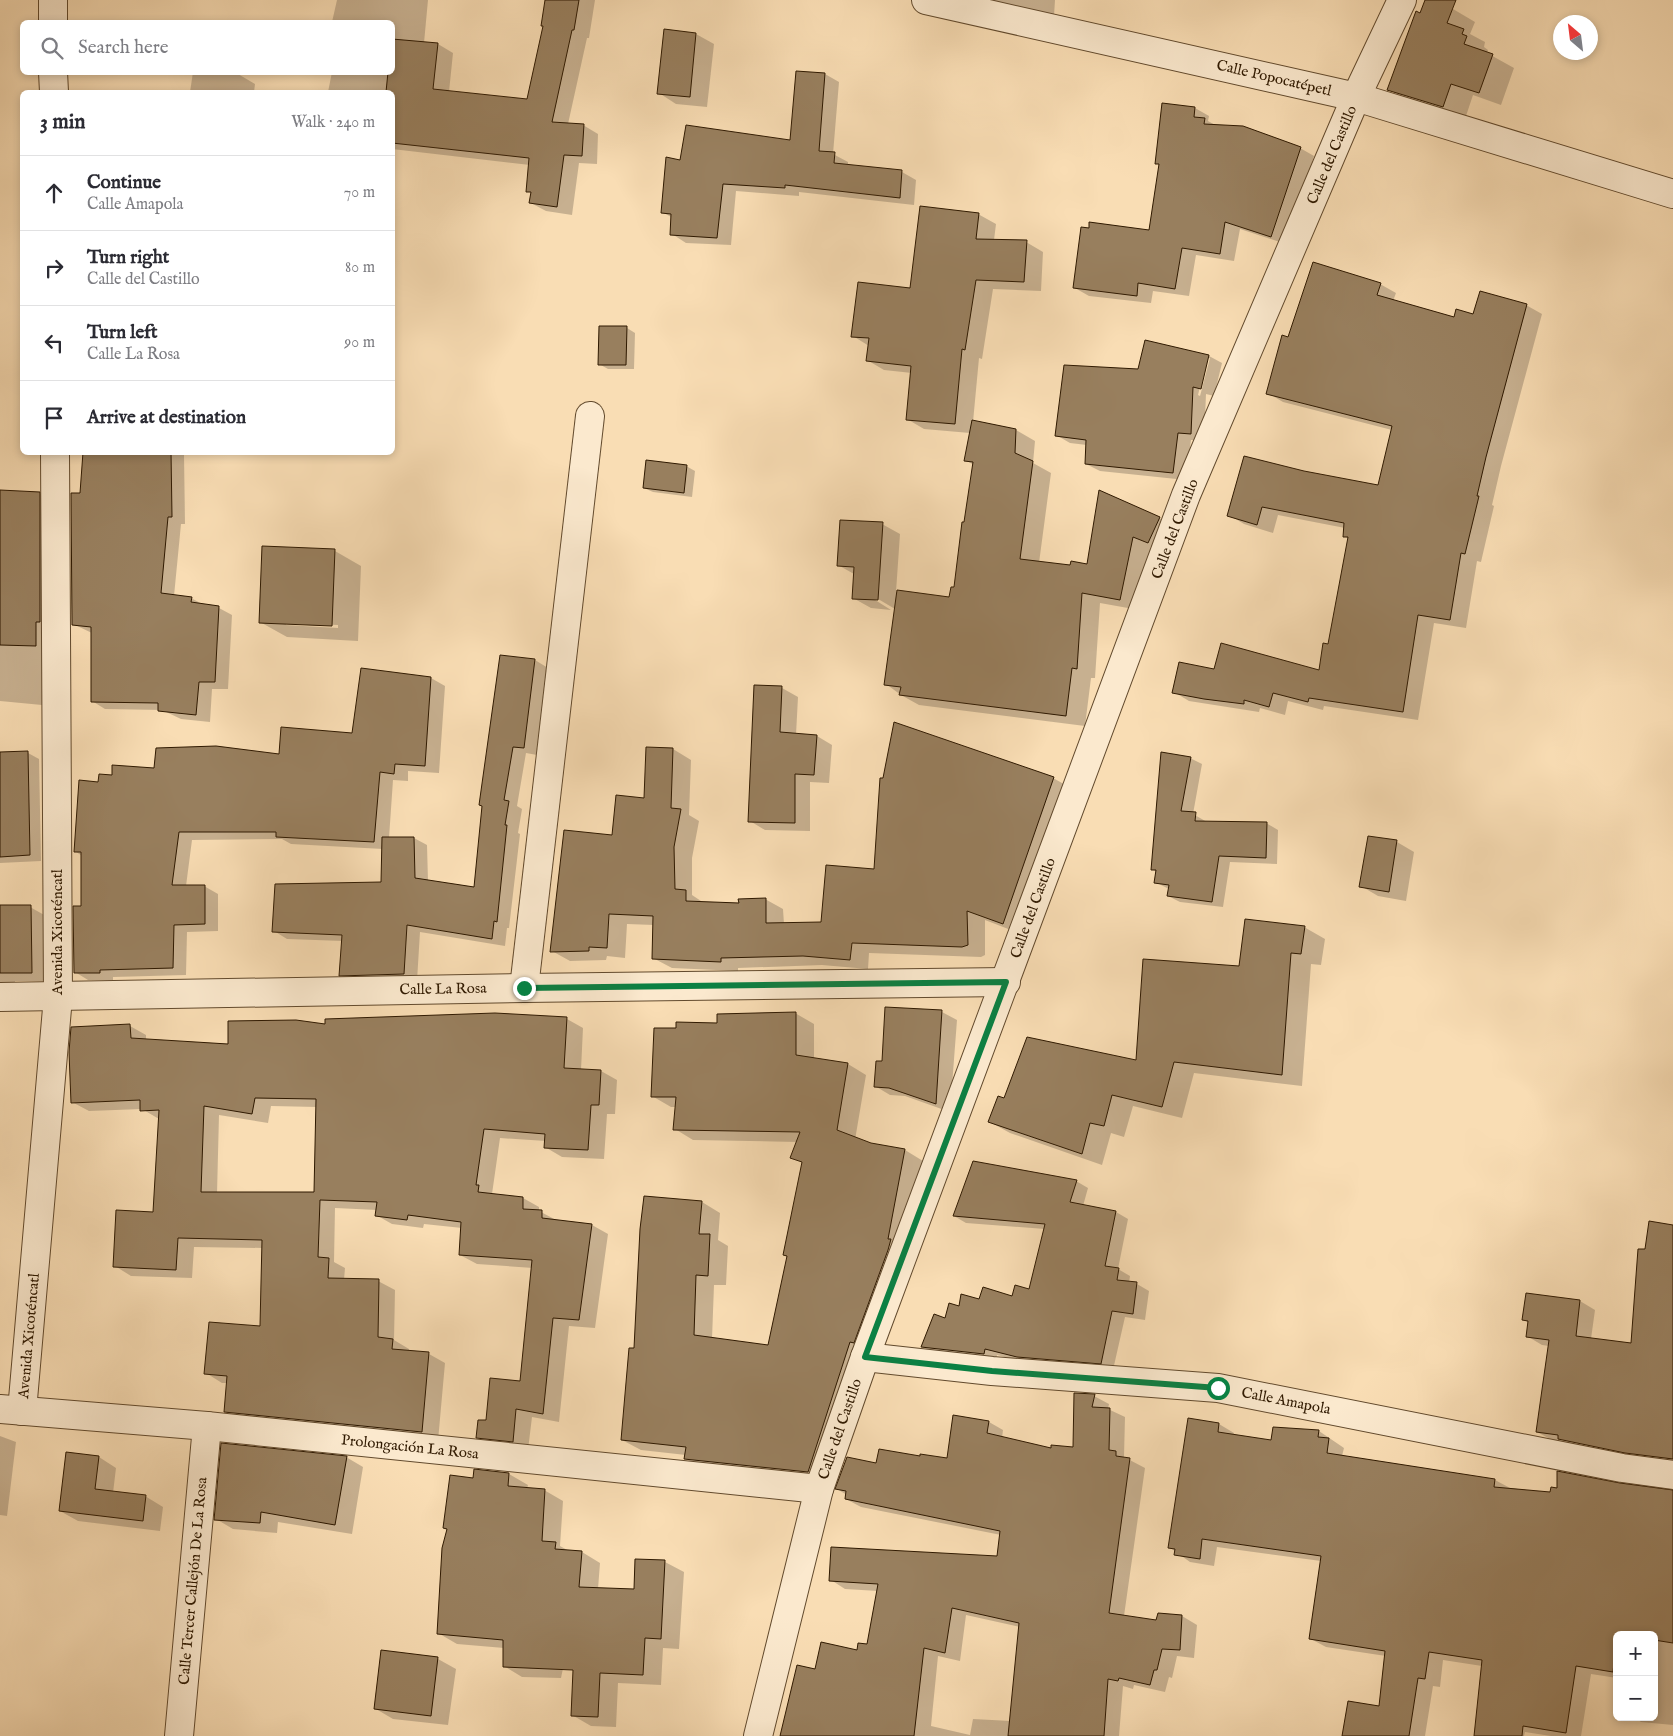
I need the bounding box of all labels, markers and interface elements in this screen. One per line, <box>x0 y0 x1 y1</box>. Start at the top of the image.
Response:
north arrow <box>1553 15 1598 60</box>
search box <box>20 20 395 75</box>
icon: search <box>38 34 66 62</box>
text: Search here <box>78 36 169 60</box>
street label: Calle Popocatépetl <box>1215 56 1334 101</box>
street label: Calle del Castillo <box>1303 103 1361 207</box>
text: 3 min <box>40 109 85 136</box>
text: Walk · 240 m <box>291 113 375 133</box>
text: Continue <box>87 171 161 195</box>
icon: ahead <box>40 179 68 207</box>
text: 70 m <box>344 183 375 203</box>
text: Calle Amapola <box>87 195 184 215</box>
text: Turn right <box>87 246 169 270</box>
icon: right <box>40 254 68 282</box>
text: 80 m <box>345 258 375 278</box>
text: Calle del Castillo <box>87 270 200 290</box>
text: Turn left <box>87 321 158 345</box>
icon: left <box>40 329 68 357</box>
text: 90 m <box>344 333 375 353</box>
text: Calle La Rosa <box>87 345 180 365</box>
icon: arrive <box>40 404 68 432</box>
text: Arrive at destination <box>87 406 246 430</box>
street label: Calle del Castillo <box>1147 476 1203 582</box>
street label: Calle del Castillo <box>1006 855 1060 961</box>
street label: Avenida Xicoténcatl <box>48 868 67 996</box>
route end <box>513 977 536 1000</box>
street label: Calle La Rosa <box>399 979 487 999</box>
street label: Avenida Xicoténcatl <box>14 1272 44 1400</box>
street label: Calle del Castillo <box>814 1376 866 1482</box>
route start <box>1207 1377 1230 1400</box>
street label: Calle Amapola <box>1240 1383 1333 1419</box>
street label: Prolongación La Rosa <box>340 1430 480 1464</box>
street label: Calle Tercer Callejón De La Rosa <box>174 1476 212 1686</box>
map controls <box>1613 1631 1658 1721</box>
button: + <box>1613 1631 1658 1676</box>
button: − <box>1613 1676 1658 1721</box>

